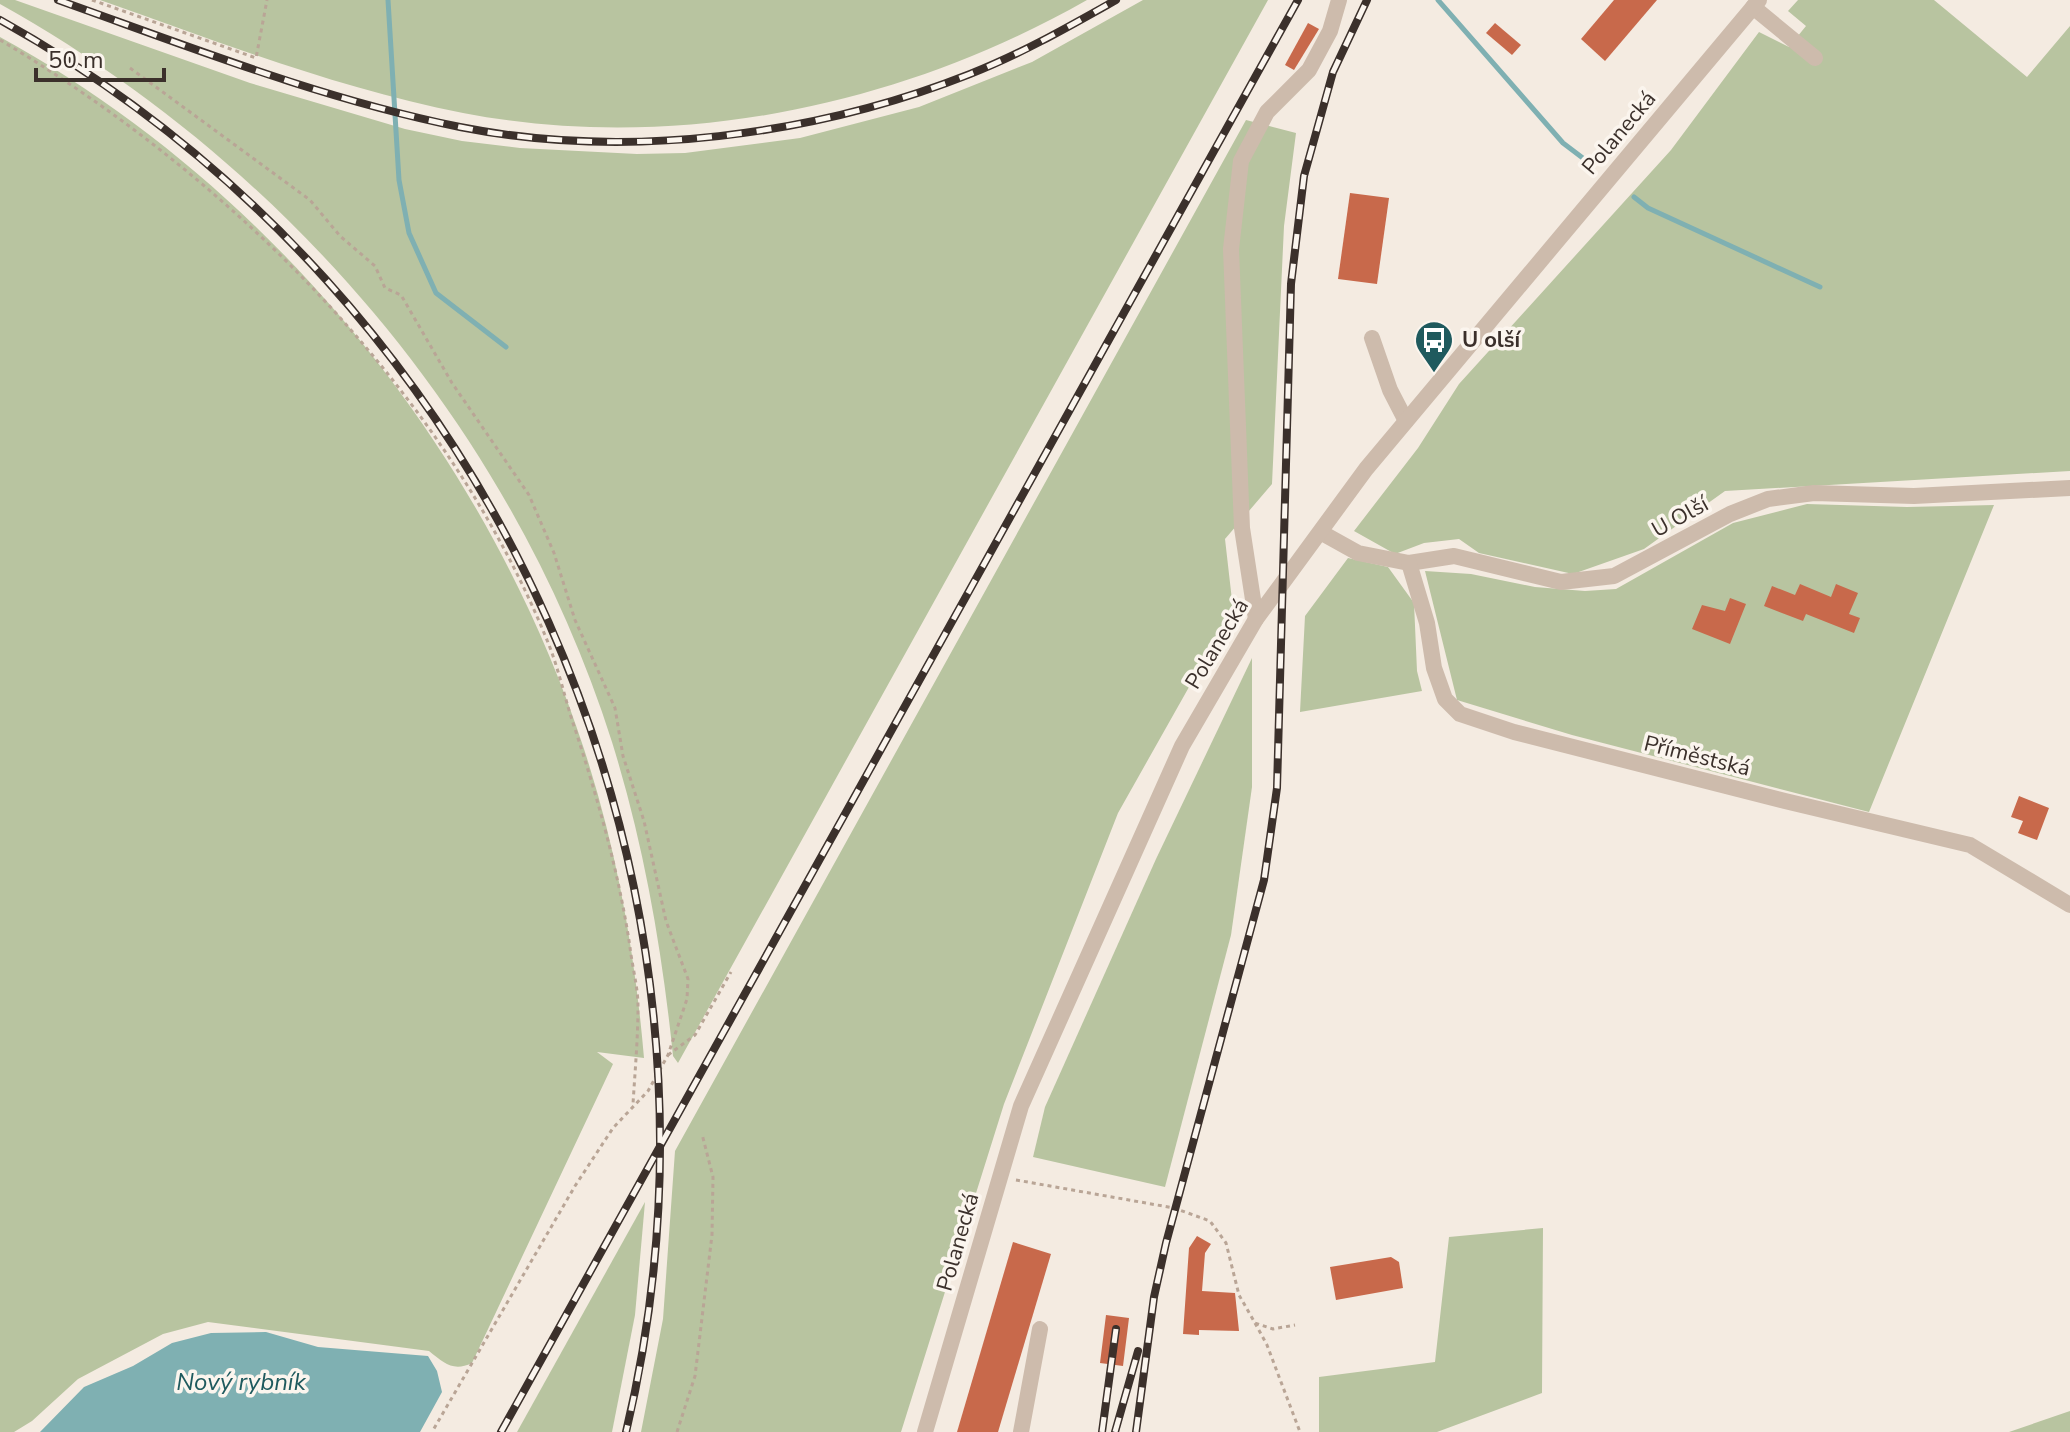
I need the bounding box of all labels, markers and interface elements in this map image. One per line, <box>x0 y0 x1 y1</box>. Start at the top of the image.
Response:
scale bar <box>36 32 164 82</box>
text: 50 m <box>48 44 104 76</box>
street label: Polanecká <box>1575 85 1663 181</box>
bus stop icon: U olší <box>1413 319 1455 374</box>
place label: U olší <box>1462 325 1521 355</box>
street label: U Olší <box>1646 488 1715 545</box>
street label: Polanecká <box>1178 593 1256 695</box>
street label: Příměstská <box>1641 728 1753 784</box>
street label: Polanecká <box>930 1189 986 1295</box>
water label: Nový rybník <box>176 1366 307 1398</box>

